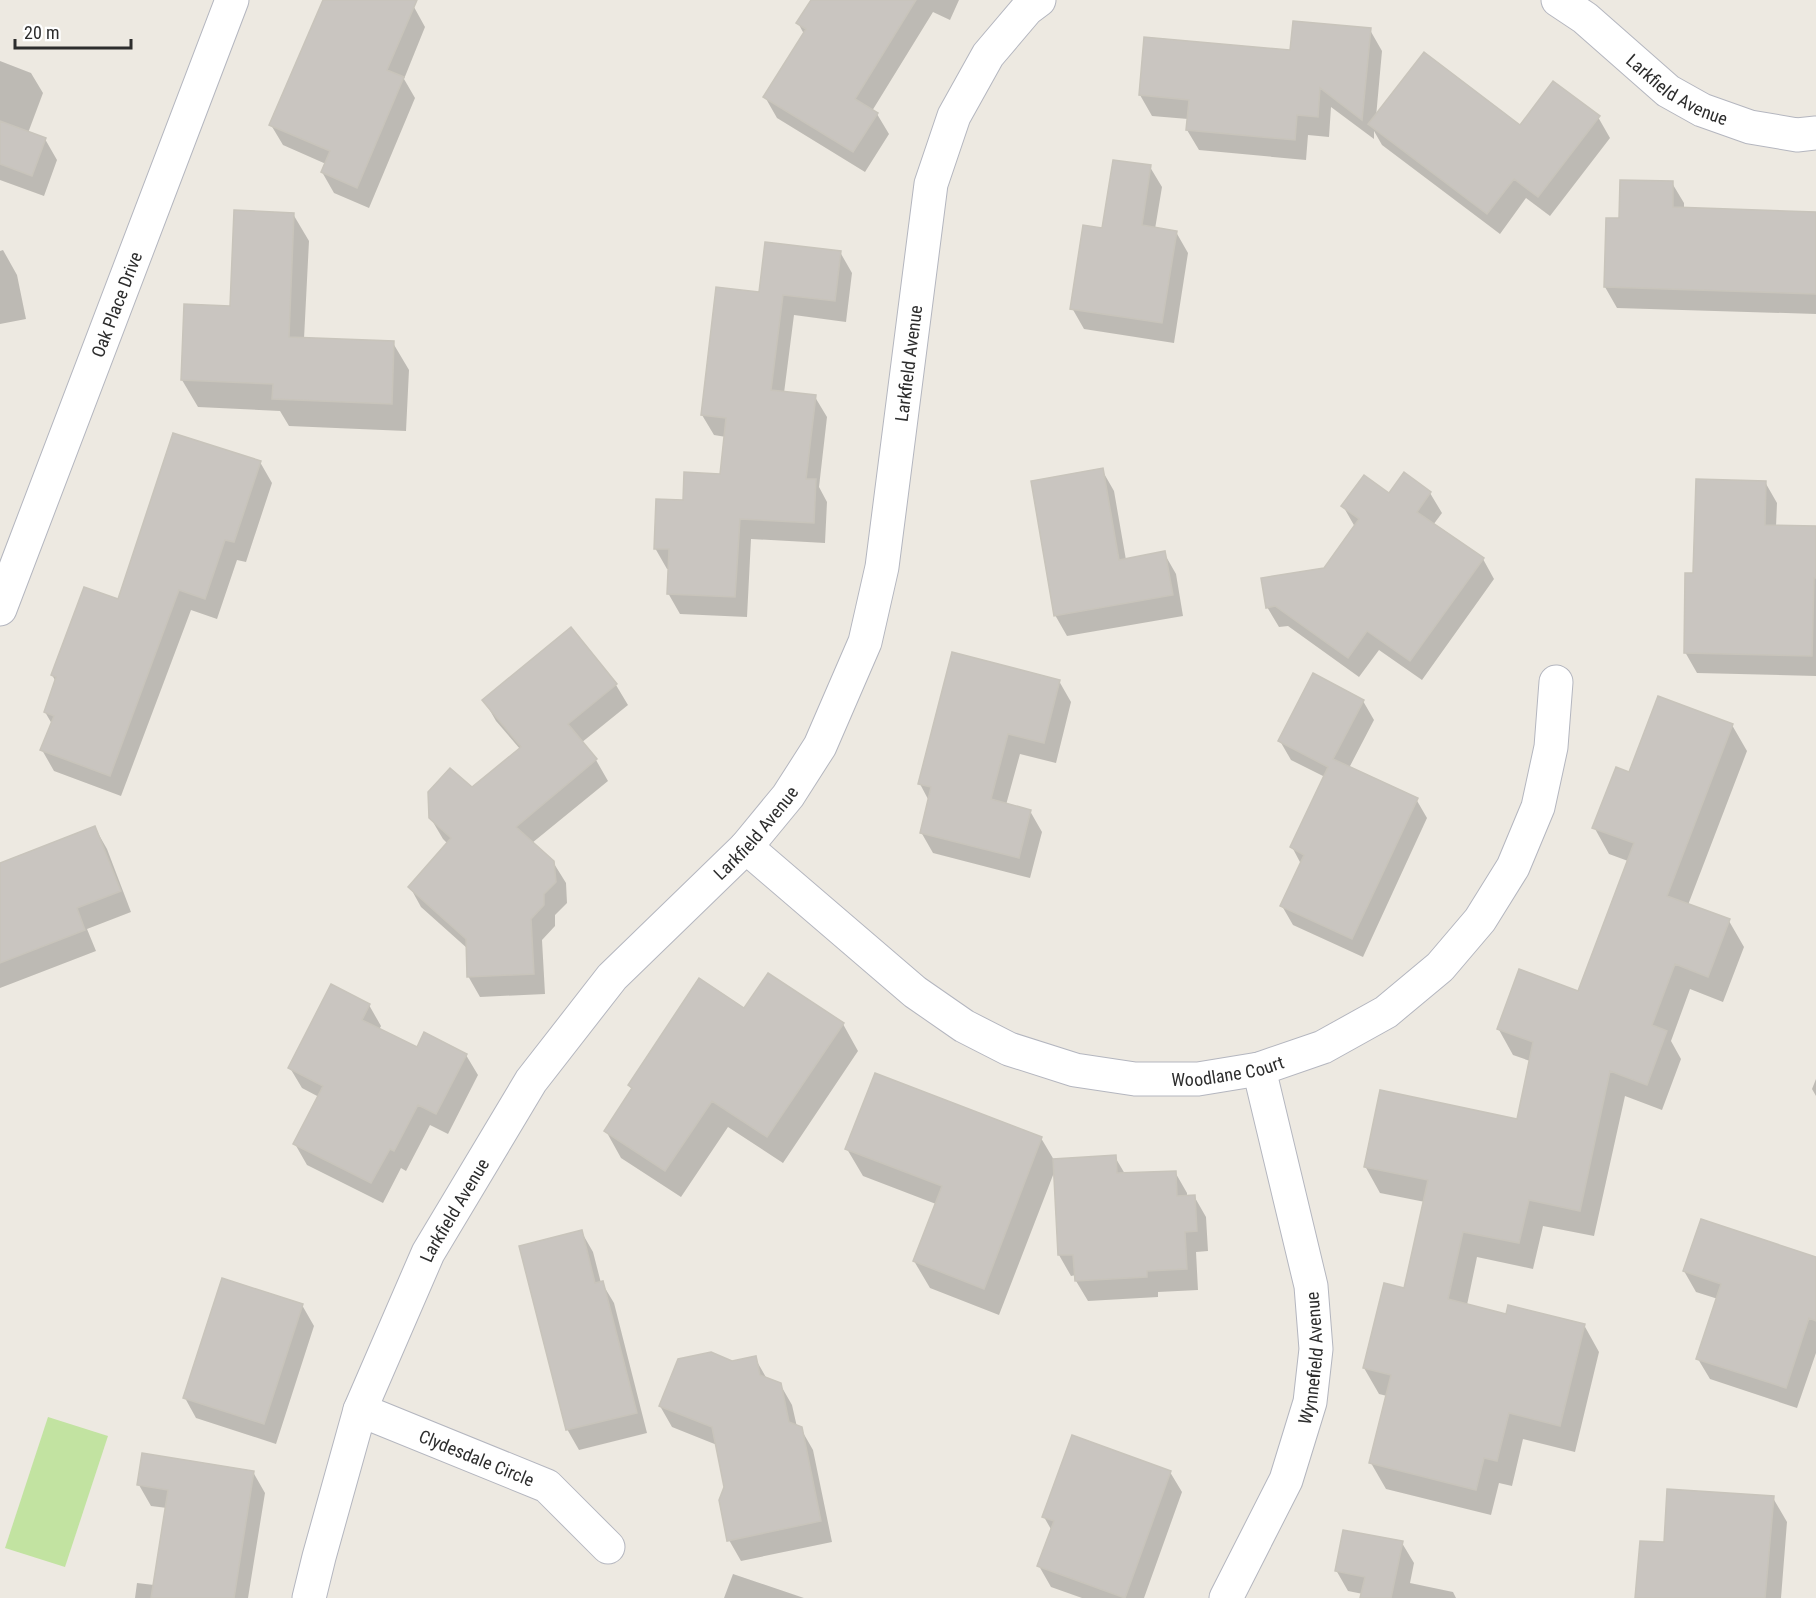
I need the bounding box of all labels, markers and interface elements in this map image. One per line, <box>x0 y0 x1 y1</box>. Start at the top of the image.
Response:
scale bar <box>15 12 130 50</box>
text: 20 m <box>24 22 59 43</box>
street label: Larkfield Avenue <box>1622 49 1731 129</box>
street label: Oak Place Drive <box>86 249 146 360</box>
street label: Larkfield Avenue <box>890 304 926 423</box>
street label: Larkfield Avenue <box>709 782 802 883</box>
street label: Woodlane Court <box>1171 1051 1286 1090</box>
street label: Larkfield Avenue <box>415 1154 493 1265</box>
street label: Wynnefield Avenue <box>1293 1291 1327 1427</box>
street label: Clydesdale Circle <box>416 1425 537 1490</box>

